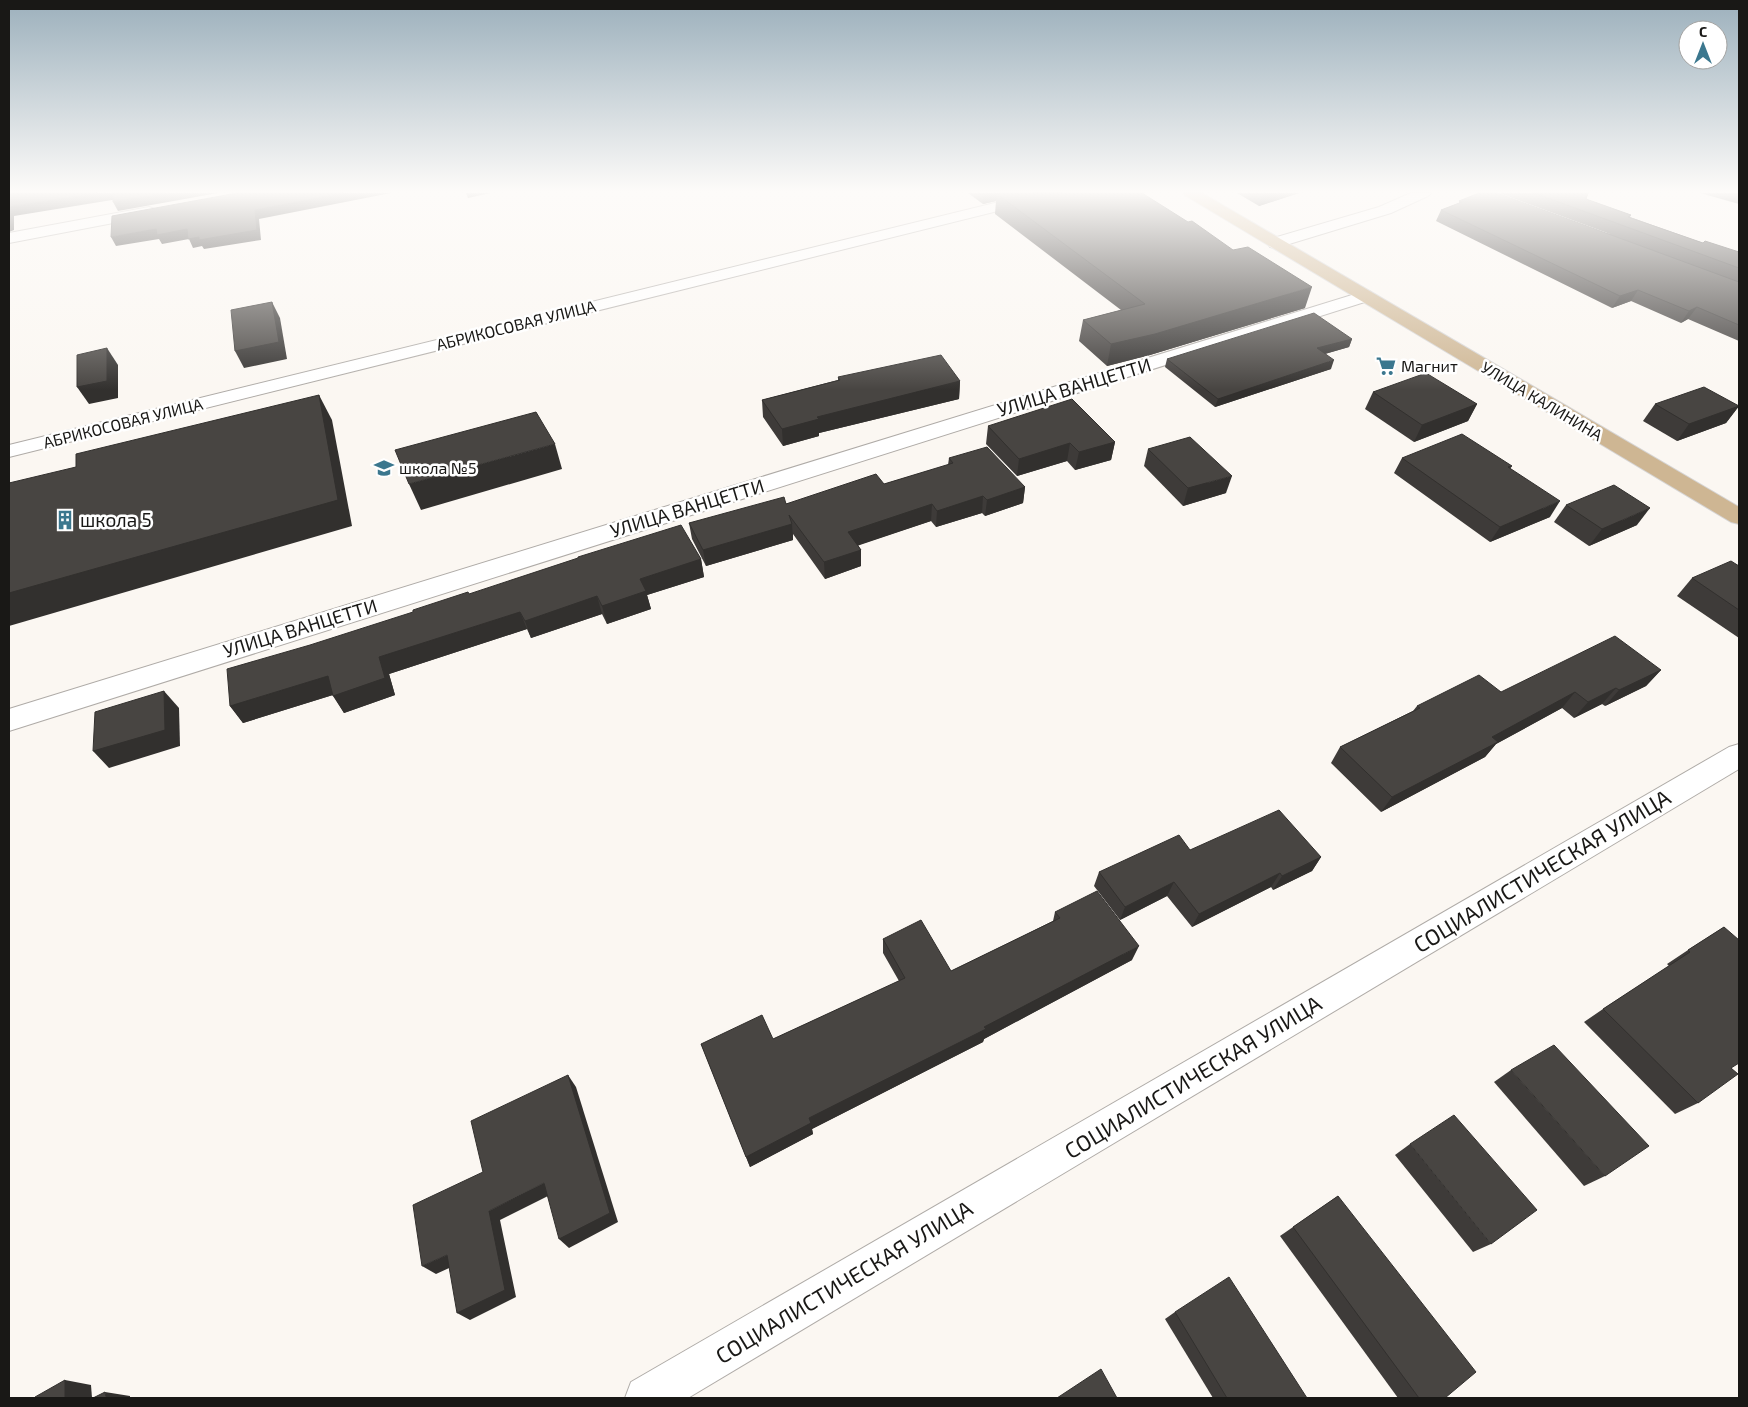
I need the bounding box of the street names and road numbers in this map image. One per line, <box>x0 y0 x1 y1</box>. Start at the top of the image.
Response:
street label: АБРИКОСОВАЯ УЛИЦА <box>434 295 598 354</box>
street label: УЛИЦА ВАНЦЕТТИ <box>994 352 1154 421</box>
street label: УЛИЦА КАЛИНИНА <box>1478 357 1606 444</box>
street label: АБРИКОСОВАЯ УЛИЦА <box>41 393 205 452</box>
street label: УЛИЦА ВАНЦЕТТИ <box>607 473 767 542</box>
street label: УЛИЦА ВАНЦЕТТИ <box>220 593 380 662</box>
street label: СОЦИАЛИСТИЧЕСКАЯ УЛИЦА <box>1408 783 1675 957</box>
street label: СОЦИАЛИСТИЧЕСКАЯ УЛИЦА <box>1059 989 1326 1163</box>
street label: СОЦИАЛИСТИЧЕСКАЯ УЛИЦА <box>710 1194 977 1368</box>

